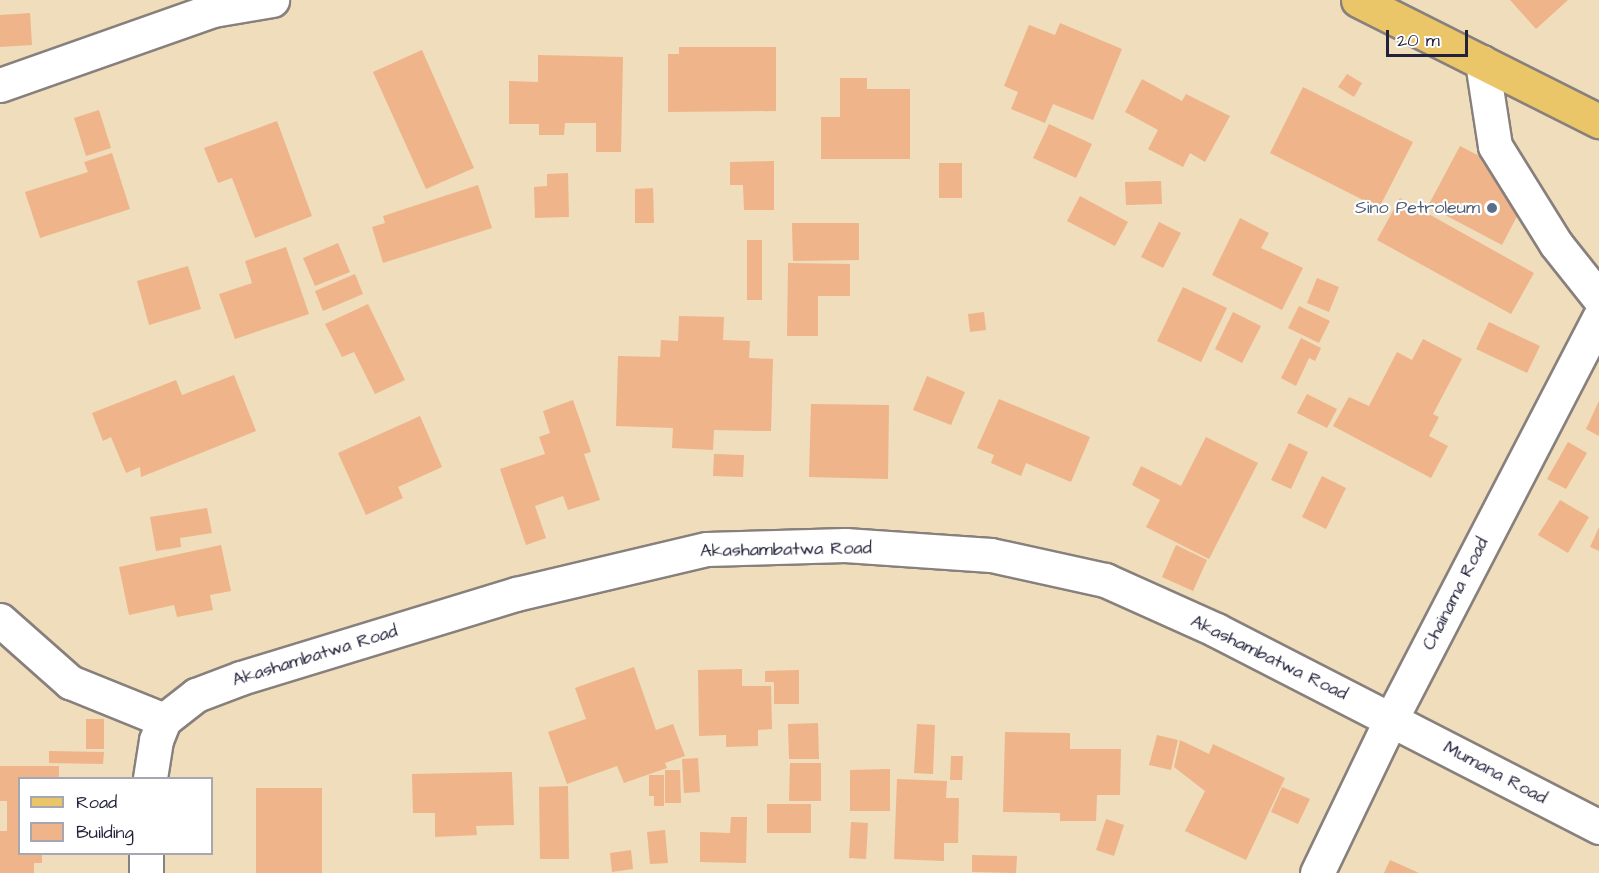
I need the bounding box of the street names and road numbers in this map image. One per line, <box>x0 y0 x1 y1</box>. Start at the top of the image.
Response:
street label: Chainama Road <box>1418 534 1494 654</box>
street label: Akashambatwa Road <box>700 538 872 562</box>
street label: Akashambatwa Road <box>1187 611 1351 705</box>
street label: Akashambatwa Road <box>230 621 400 691</box>
street label: Mumana Road <box>1440 737 1550 809</box>

